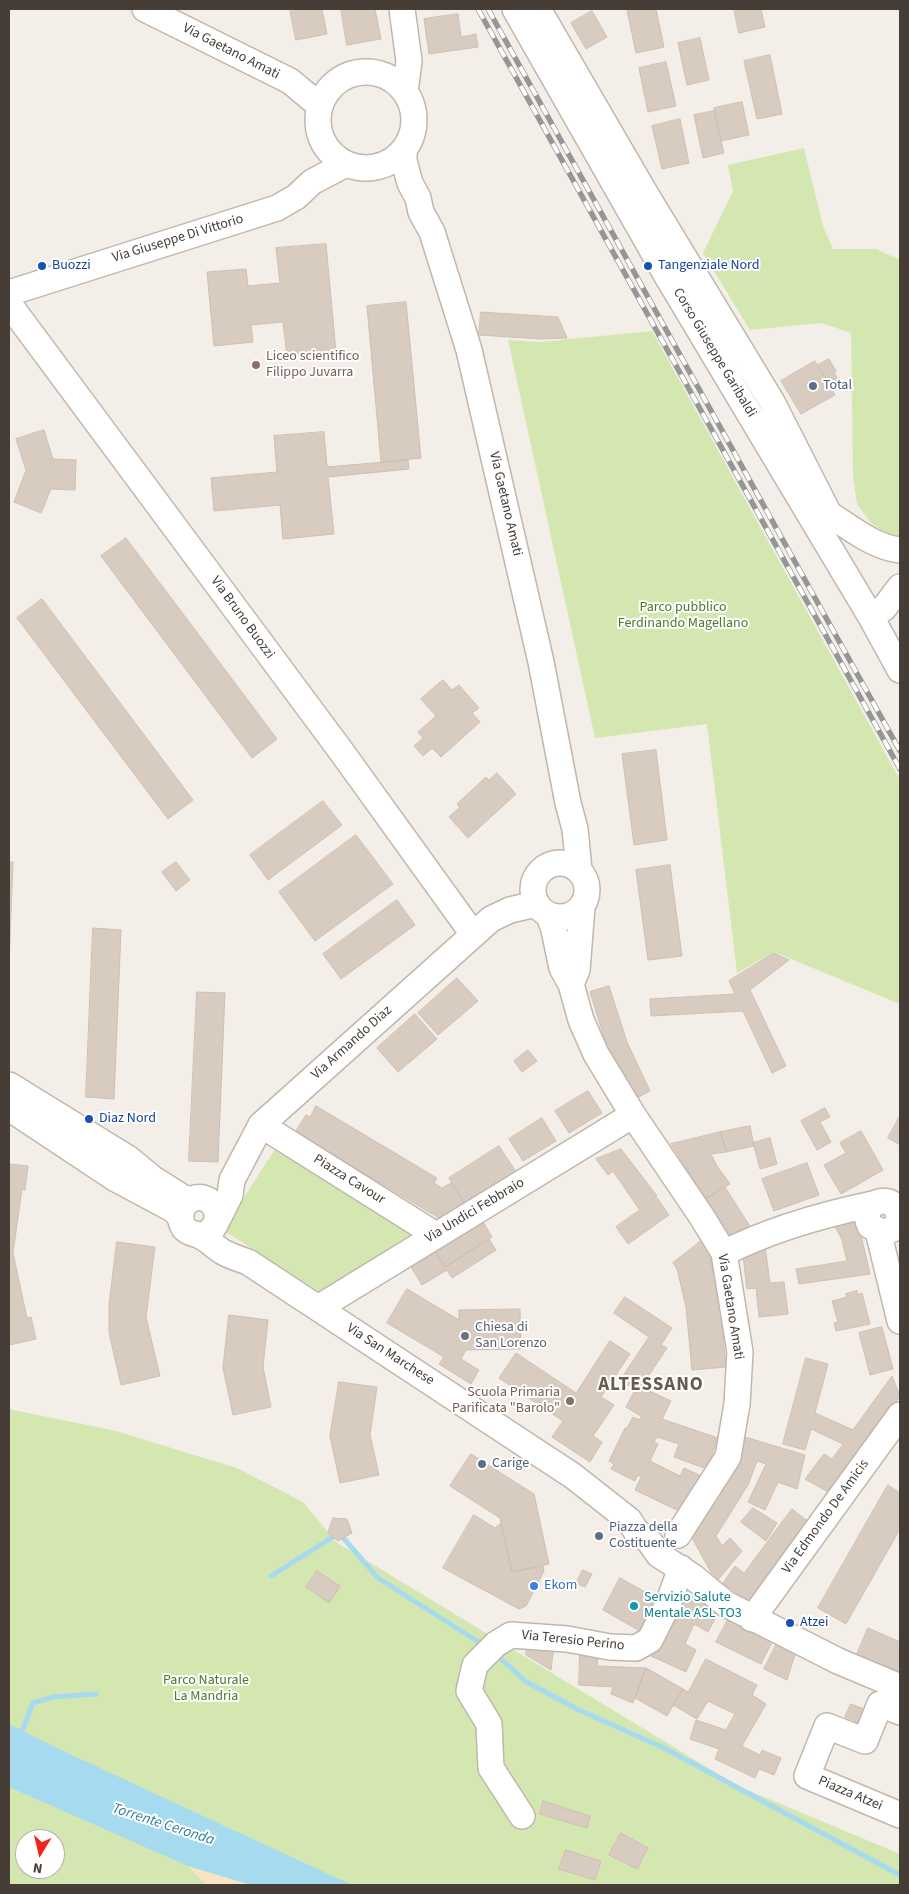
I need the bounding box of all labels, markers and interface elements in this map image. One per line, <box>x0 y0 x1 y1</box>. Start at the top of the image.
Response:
street label: Via Gaetano Amati <box>180 20 282 84</box>
street label: Via Giuseppe Di Vittorio <box>110 211 246 267</box>
place label: Buozzi <box>52 258 91 274</box>
place label: Tangenziale Nord <box>658 258 760 274</box>
marker: Buozzi <box>36 260 48 272</box>
marker: Tangenziale Nord <box>642 260 654 272</box>
street label: Corso Giuseppe Garibaldi <box>669 285 759 421</box>
place label: Liceo scientifico Filippo Juvarra <box>266 349 359 382</box>
marker: Liceo scientifico Filippo Juvarra <box>250 359 262 371</box>
place label: Total <box>823 378 852 394</box>
marker: Total <box>807 380 819 392</box>
street label: Via Gaetano Amati <box>485 450 525 558</box>
street label: Via Bruno Buozzi <box>206 573 278 663</box>
park label: Parco pubblico Ferdinando Magellano <box>618 600 748 632</box>
street label: Via Armando Diaz <box>308 1002 396 1084</box>
place label: Diaz Nord <box>99 1111 156 1127</box>
marker: Diaz Nord <box>83 1113 95 1125</box>
street label: Piazza Cavour <box>310 1151 388 1209</box>
street label: Via Undici Febbraio <box>422 1175 528 1247</box>
street label: Via Gaetano Amati <box>713 1253 747 1361</box>
street label: Via San Marchese <box>343 1320 437 1390</box>
place label: Chiesa di San Lorenzo <box>475 1320 547 1352</box>
marker: Chiesa di San Lorenzo <box>459 1330 471 1342</box>
district label: ALTESSANO <box>597 1375 705 1397</box>
place label: Scuola Primaria Parificata "Barolo" <box>452 1385 560 1418</box>
marker: Scuola Primaria Parificata "Barolo" <box>564 1395 576 1407</box>
place label: Carige <box>492 1456 529 1472</box>
street label: Via Edmondo De Amicis <box>779 1457 873 1577</box>
marker: Carige <box>476 1458 488 1470</box>
place label: Piazza della Costituente <box>609 1520 678 1552</box>
marker: Piazza della Costituente <box>593 1530 605 1542</box>
place label: Ekom <box>544 1578 577 1594</box>
marker: Ekom <box>528 1580 540 1592</box>
place label: Servizio Salute Mentale ASL TO3 <box>644 1590 742 1622</box>
marker: Servizio Salute Mentale ASL TO3 <box>628 1600 640 1612</box>
place label: Atzei <box>800 1615 828 1631</box>
marker: Atzei <box>784 1617 796 1629</box>
street label: Via Teresio Perino <box>521 1627 625 1655</box>
park label: Parco Naturale La Mandria <box>163 1673 249 1705</box>
street label: Piazza Atzei <box>815 1773 885 1815</box>
water label: Torrente Ceronda <box>110 1800 216 1850</box>
north arrow <box>15 1829 65 1879</box>
text: N <box>32 1857 44 1878</box>

